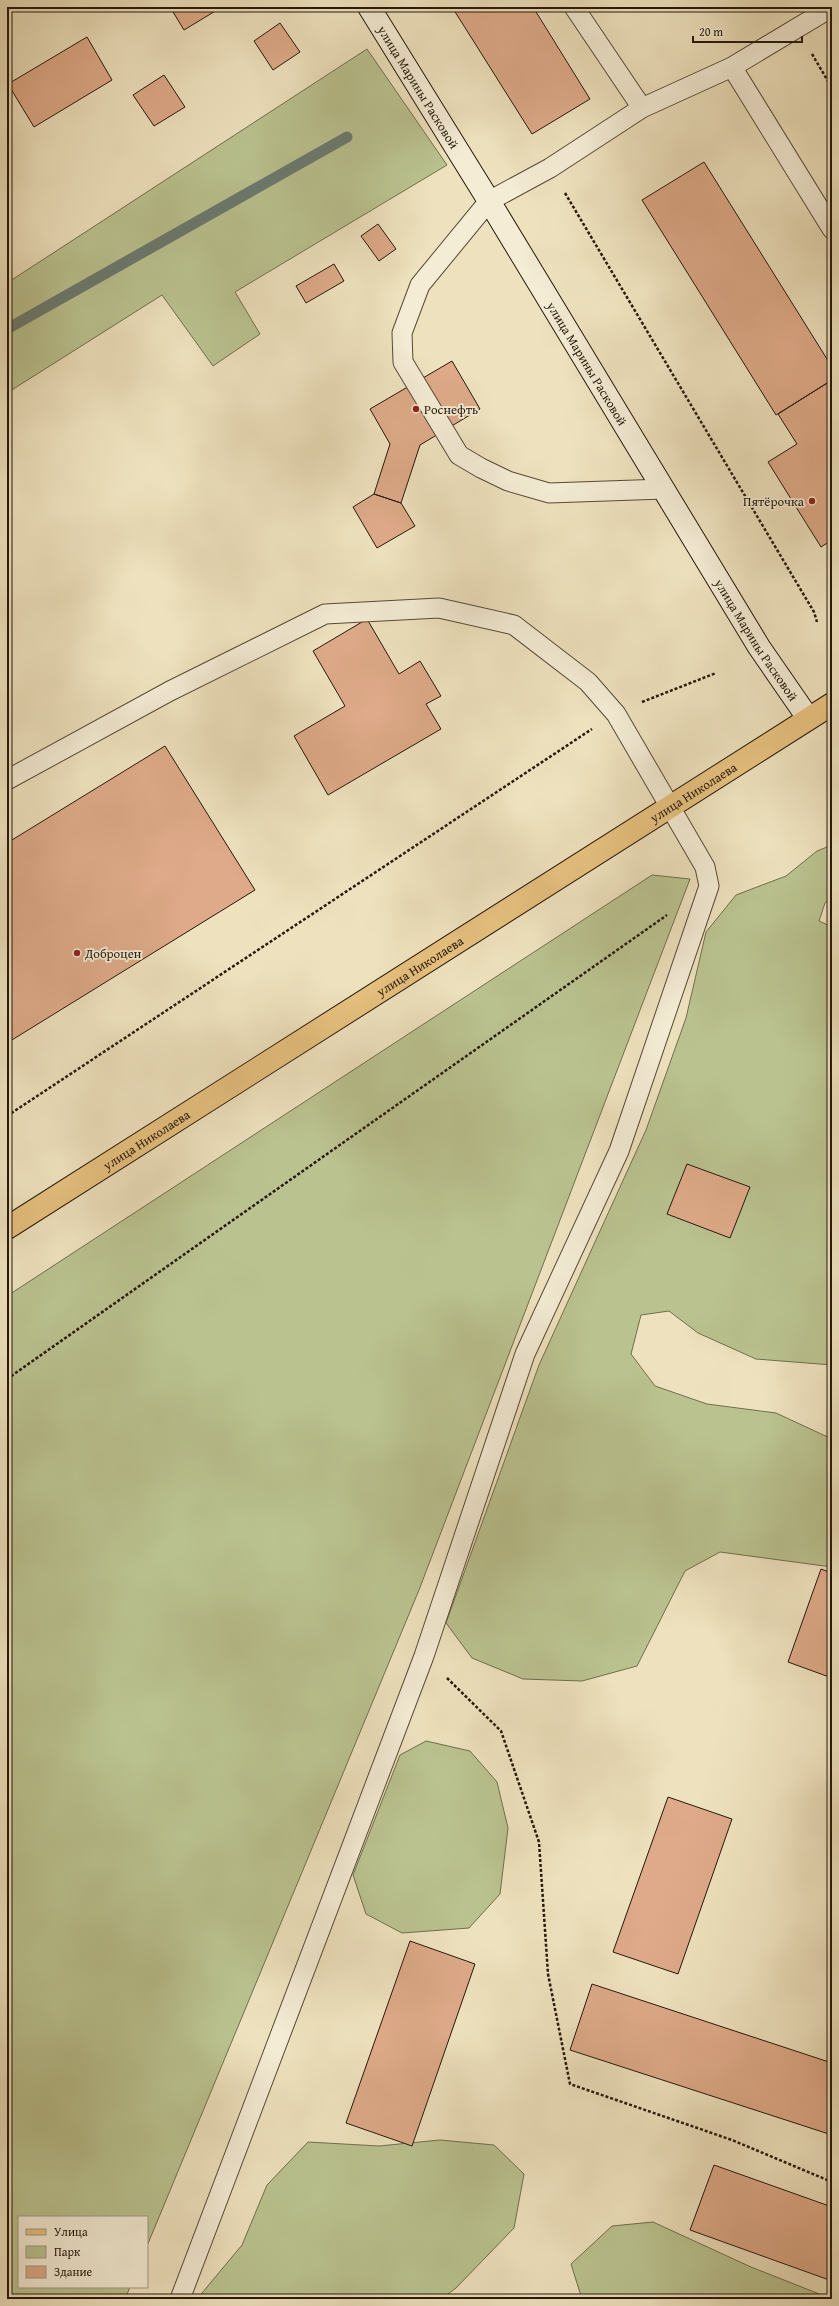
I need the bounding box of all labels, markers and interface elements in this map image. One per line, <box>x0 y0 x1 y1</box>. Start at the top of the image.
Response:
scale bar <box>693 18 802 44</box>
street label: улица Марины Расковой <box>373 21 464 152</box>
text: 20 m <box>699 23 723 40</box>
street label: улица Марины Расковой <box>542 297 632 429</box>
place label: Роснефть <box>424 400 478 419</box>
marker: Роснефть <box>411 404 421 414</box>
place label: Пятёрочка <box>743 492 805 511</box>
marker: Пятёрочка <box>807 496 817 506</box>
street label: улица Марины Расковой <box>710 574 803 705</box>
street label: улица Николаева <box>645 757 741 827</box>
street label: улица Николаева <box>372 931 468 1001</box>
place label: Доброцен <box>84 944 142 963</box>
marker: Доброцен <box>72 948 82 958</box>
street label: улица Николаева <box>98 1104 194 1175</box>
legend <box>18 2216 148 2288</box>
text: Улица <box>54 2223 88 2240</box>
text: Парк <box>54 2243 81 2260</box>
text: Здание <box>54 2263 93 2280</box>

